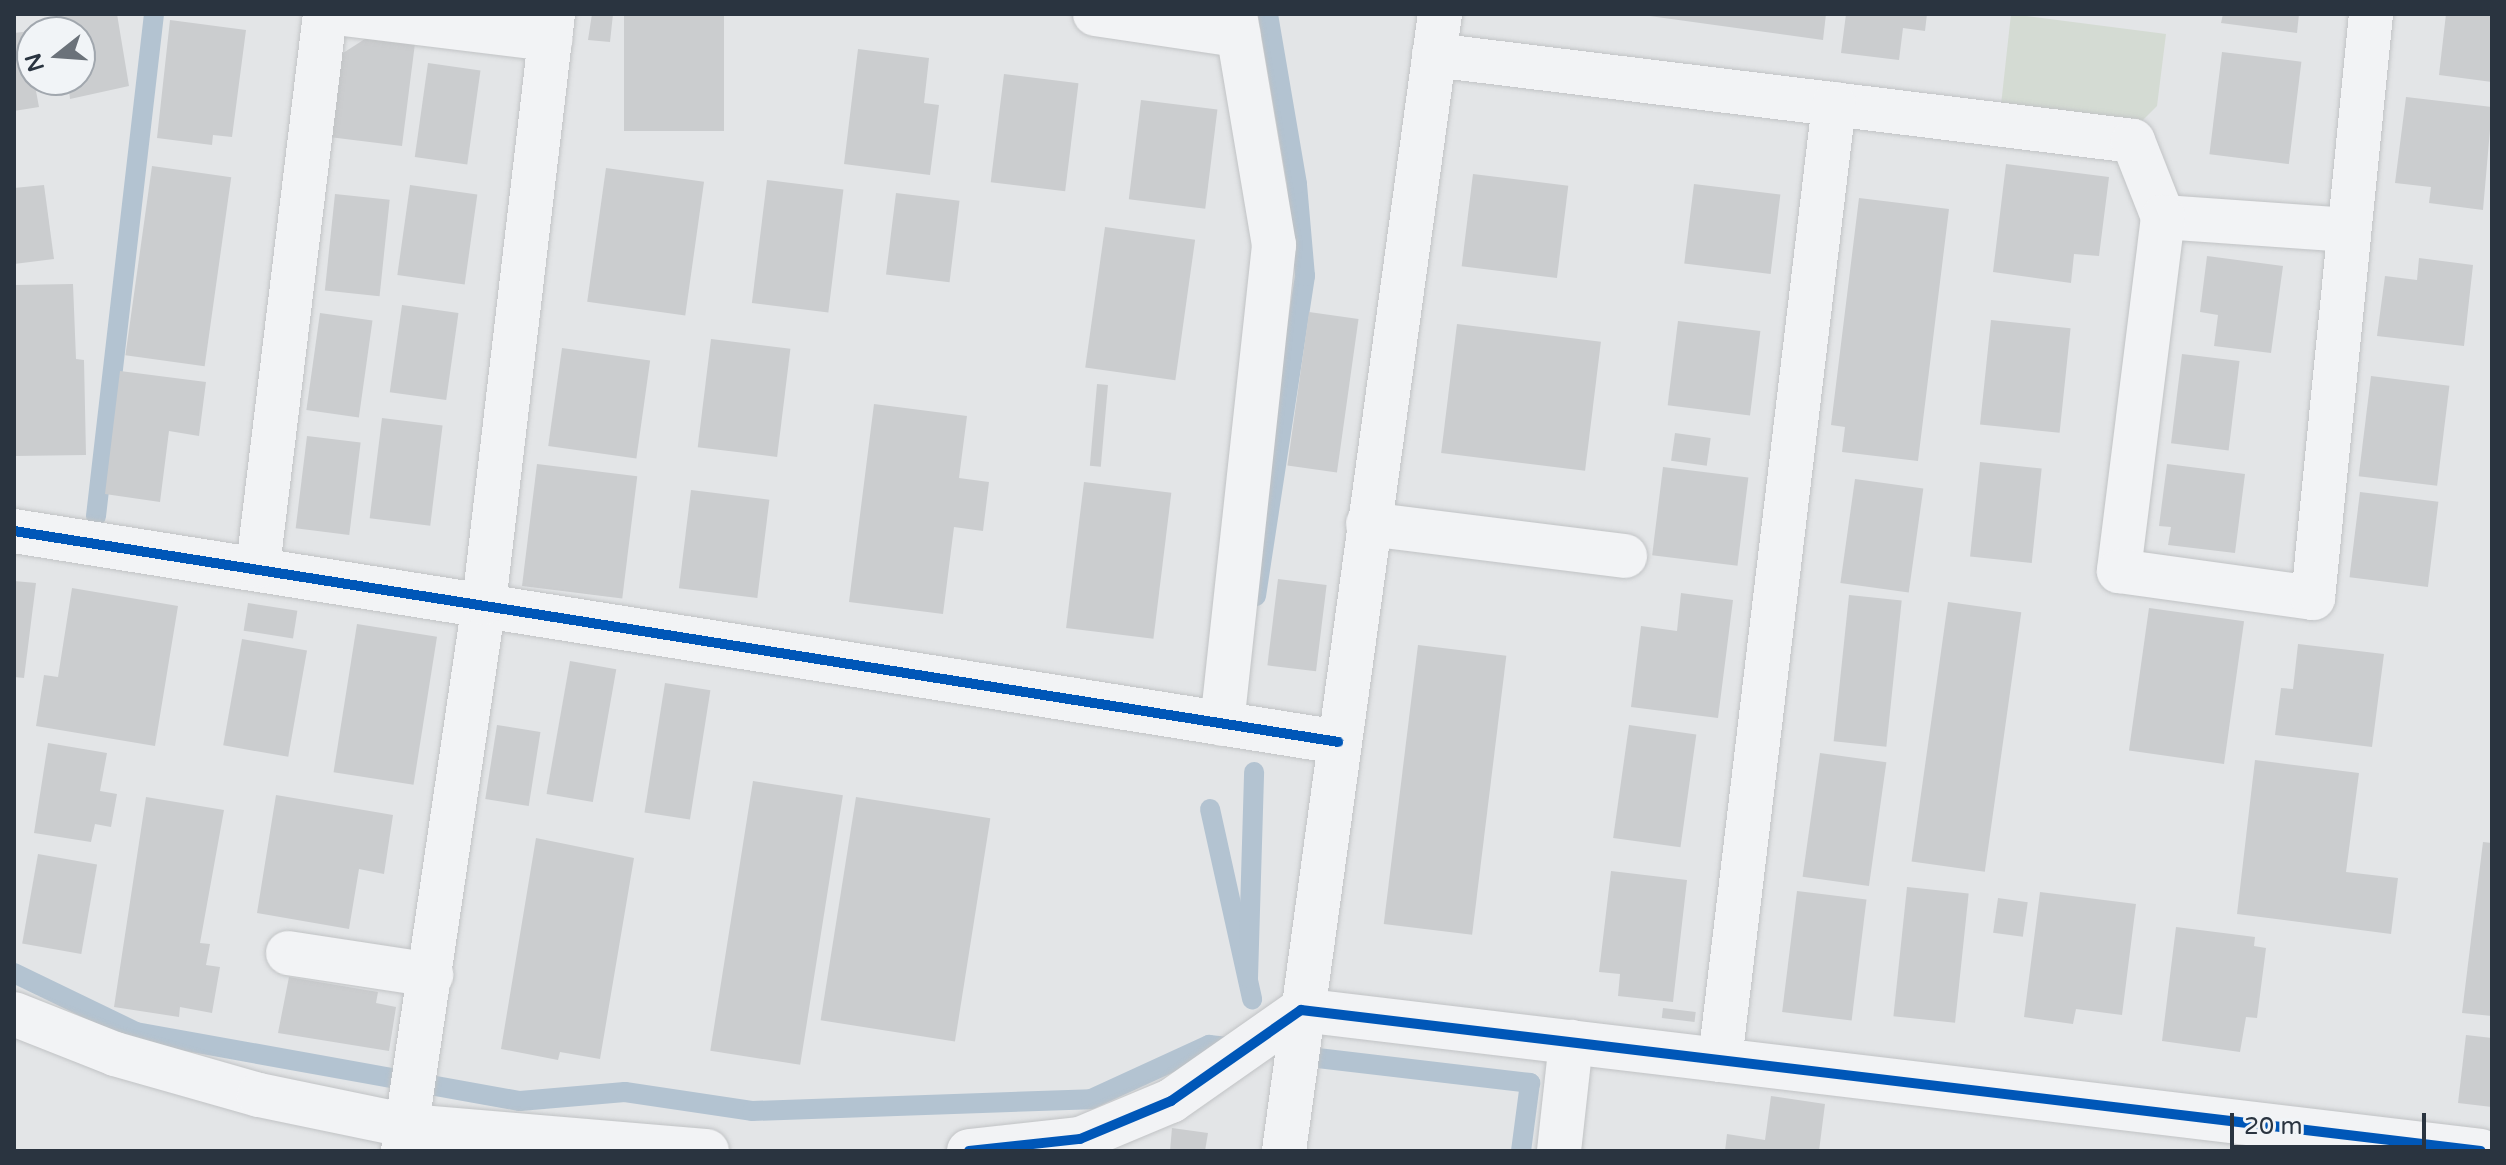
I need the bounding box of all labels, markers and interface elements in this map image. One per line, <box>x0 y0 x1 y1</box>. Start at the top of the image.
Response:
north arrow <box>16 16 96 96</box>
text: N <box>20 50 50 75</box>
scale bar <box>2234 1097 2430 1147</box>
text: 20 m <box>2244 1112 2302 1141</box>

